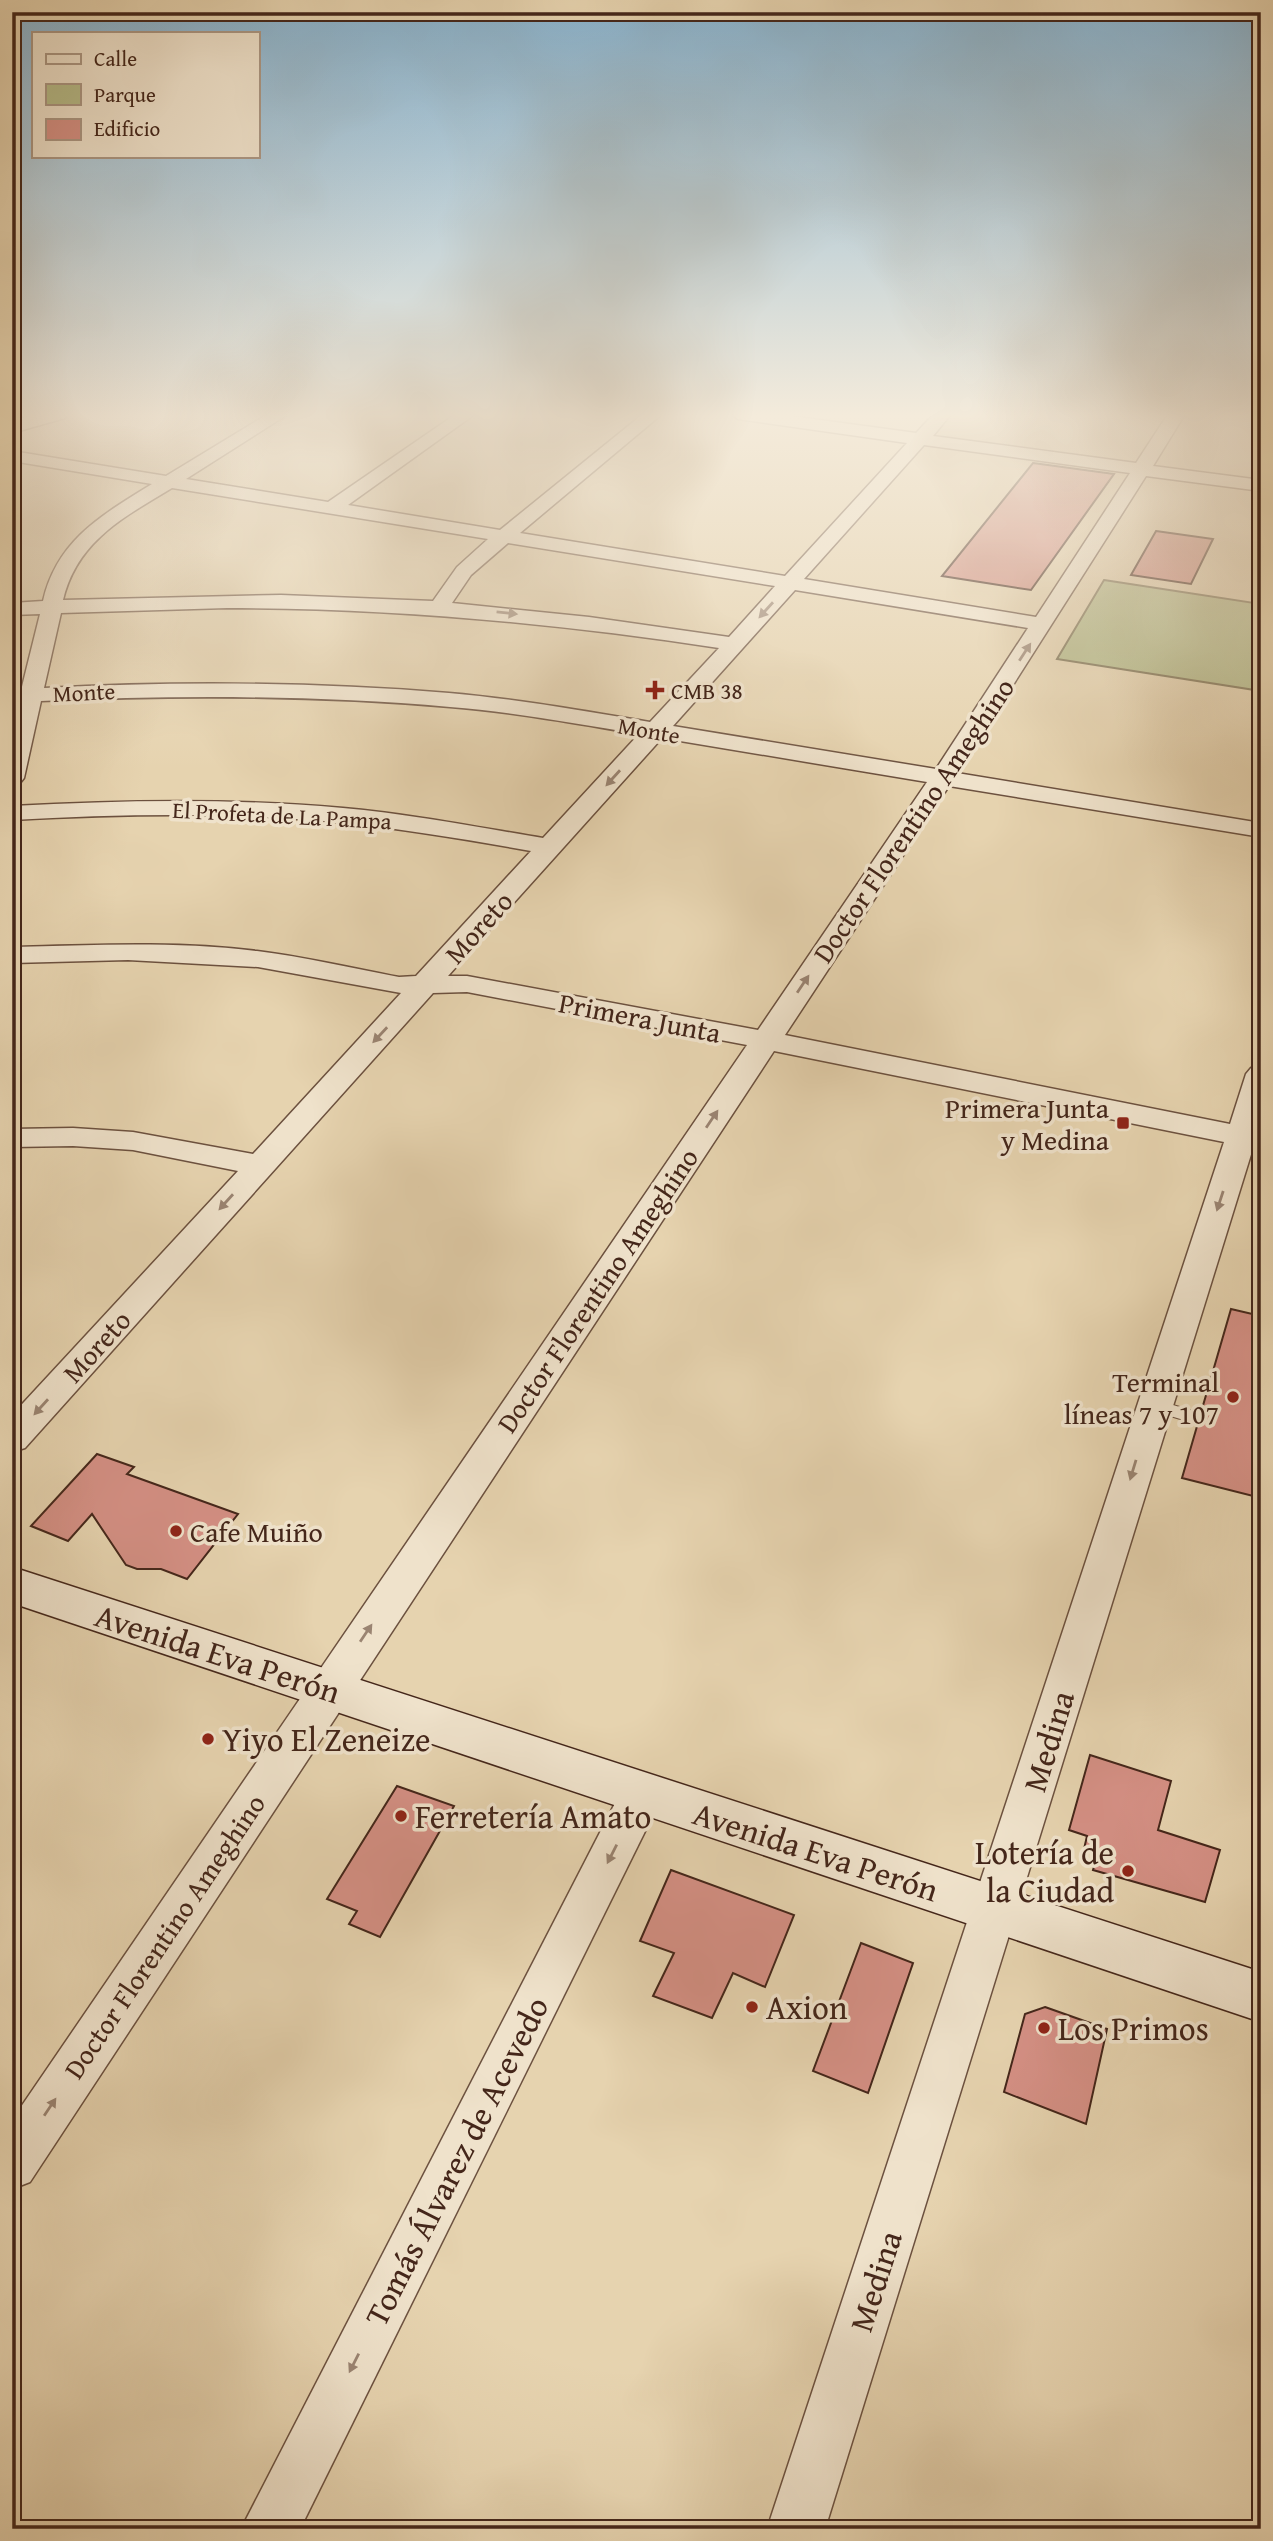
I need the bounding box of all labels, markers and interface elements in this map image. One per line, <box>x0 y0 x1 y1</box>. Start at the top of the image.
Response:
legend <box>32 32 259 158</box>
text: Calle <box>94 43 137 74</box>
text: Parque <box>94 79 156 110</box>
text: Edificio <box>94 113 160 144</box>
one-way arrow <box>758 601 774 619</box>
one-way arrow <box>496 608 518 619</box>
one-way arrow <box>1018 642 1031 661</box>
street label: Doctor Florentino Ameghino <box>802 669 1024 971</box>
street label: Monte <box>52 674 116 710</box>
place label: CMB 38 <box>671 674 743 707</box>
marker: CMB 38 <box>645 680 665 700</box>
street label: Monte <box>615 708 683 752</box>
one-way arrow <box>605 769 621 787</box>
street label: El Profeta de La Pampa <box>172 793 392 837</box>
street label: Moreto <box>434 881 522 973</box>
one-way arrow <box>796 974 809 993</box>
street label: Primera Junta <box>556 981 725 1053</box>
one-way arrow <box>373 1026 389 1043</box>
place label: Primera Junta y Medina <box>945 1087 1110 1160</box>
one-way arrow <box>705 1110 719 1128</box>
marker: Primera Junta y Medina <box>1115 1115 1131 1131</box>
street label: Doctor Florentino Ameghino <box>486 1139 708 1441</box>
one-way arrow <box>1214 1190 1225 1211</box>
one-way arrow <box>218 1193 234 1211</box>
street label: Moreto <box>52 1300 140 1392</box>
place label: Terminal líneas 7 y 107 <box>1064 1361 1219 1434</box>
marker: Terminal líneas 7 y 107 <box>1225 1389 1241 1405</box>
one-way arrow <box>33 1398 49 1416</box>
one-way arrow <box>1127 1460 1137 1481</box>
place label: Cafe Muiño <box>190 1511 323 1552</box>
marker: Cafe Muiño <box>168 1523 184 1539</box>
street label: Avenida Eva Perón <box>89 1591 347 1715</box>
one-way arrow <box>359 1624 372 1643</box>
street label: Medina <box>1010 1684 1086 1798</box>
place label: Yiyo El Zeneize <box>222 1715 430 1763</box>
marker: Yiyo El Zeneize <box>200 1731 216 1747</box>
street label: Doctor Florentino Ameghino <box>53 1785 275 2087</box>
street label: Avenida Eva Perón <box>687 1789 945 1913</box>
place label: Ferretería Amato <box>415 1792 651 1840</box>
marker: Ferretería Amato <box>393 1808 409 1824</box>
place label: Lotería de la Ciudad <box>975 1828 1114 1914</box>
one-way arrow <box>606 1844 617 1864</box>
marker: Lotería de la Ciudad <box>1120 1863 1136 1879</box>
place label: Axion <box>766 1983 848 2031</box>
street label: Tomás Álvarez de Acevedo <box>352 1988 560 2334</box>
marker: Axion <box>744 1999 760 2015</box>
place label: Los Primos <box>1058 2004 1209 2052</box>
marker: Los Primos <box>1036 2020 1052 2036</box>
one-way arrow <box>43 2098 57 2116</box>
street label: Medina <box>836 2224 914 2338</box>
one-way arrow <box>349 2353 360 2373</box>

